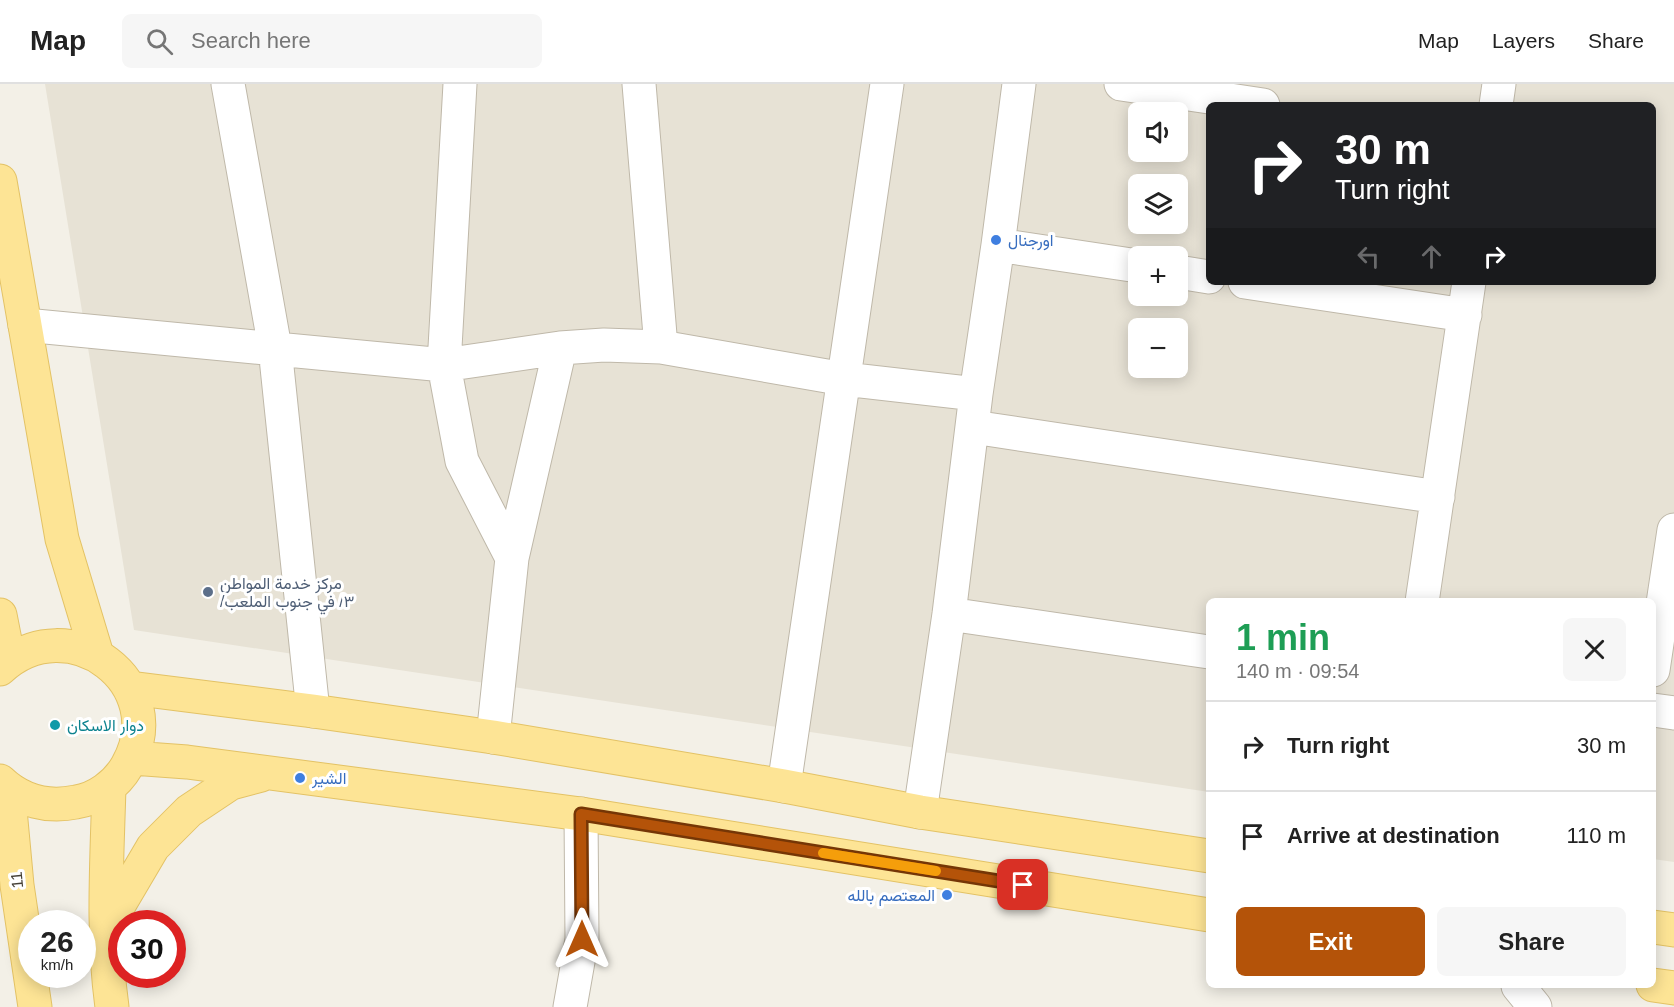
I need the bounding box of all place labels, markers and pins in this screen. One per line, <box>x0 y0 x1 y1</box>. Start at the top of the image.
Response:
place label: اورجنال <box>1008 232 1054 251</box>
marker: اورجنال <box>989 233 1003 247</box>
place label: مركز خدمة المواطن /٣/ في جنوب الملعب <box>220 575 354 615</box>
marker: مركز خدمة المواطن /٣/ في جنوب الملعب <box>201 585 215 599</box>
place label: دوار الاسكان <box>67 717 144 736</box>
marker: دوار الاسكان <box>48 718 62 732</box>
place label: الشير <box>311 770 346 789</box>
marker: الشير <box>293 771 307 785</box>
pin <box>997 859 1048 910</box>
place label: المعتصم بالله <box>847 887 935 906</box>
marker: المعتصم بالله <box>940 888 954 902</box>

